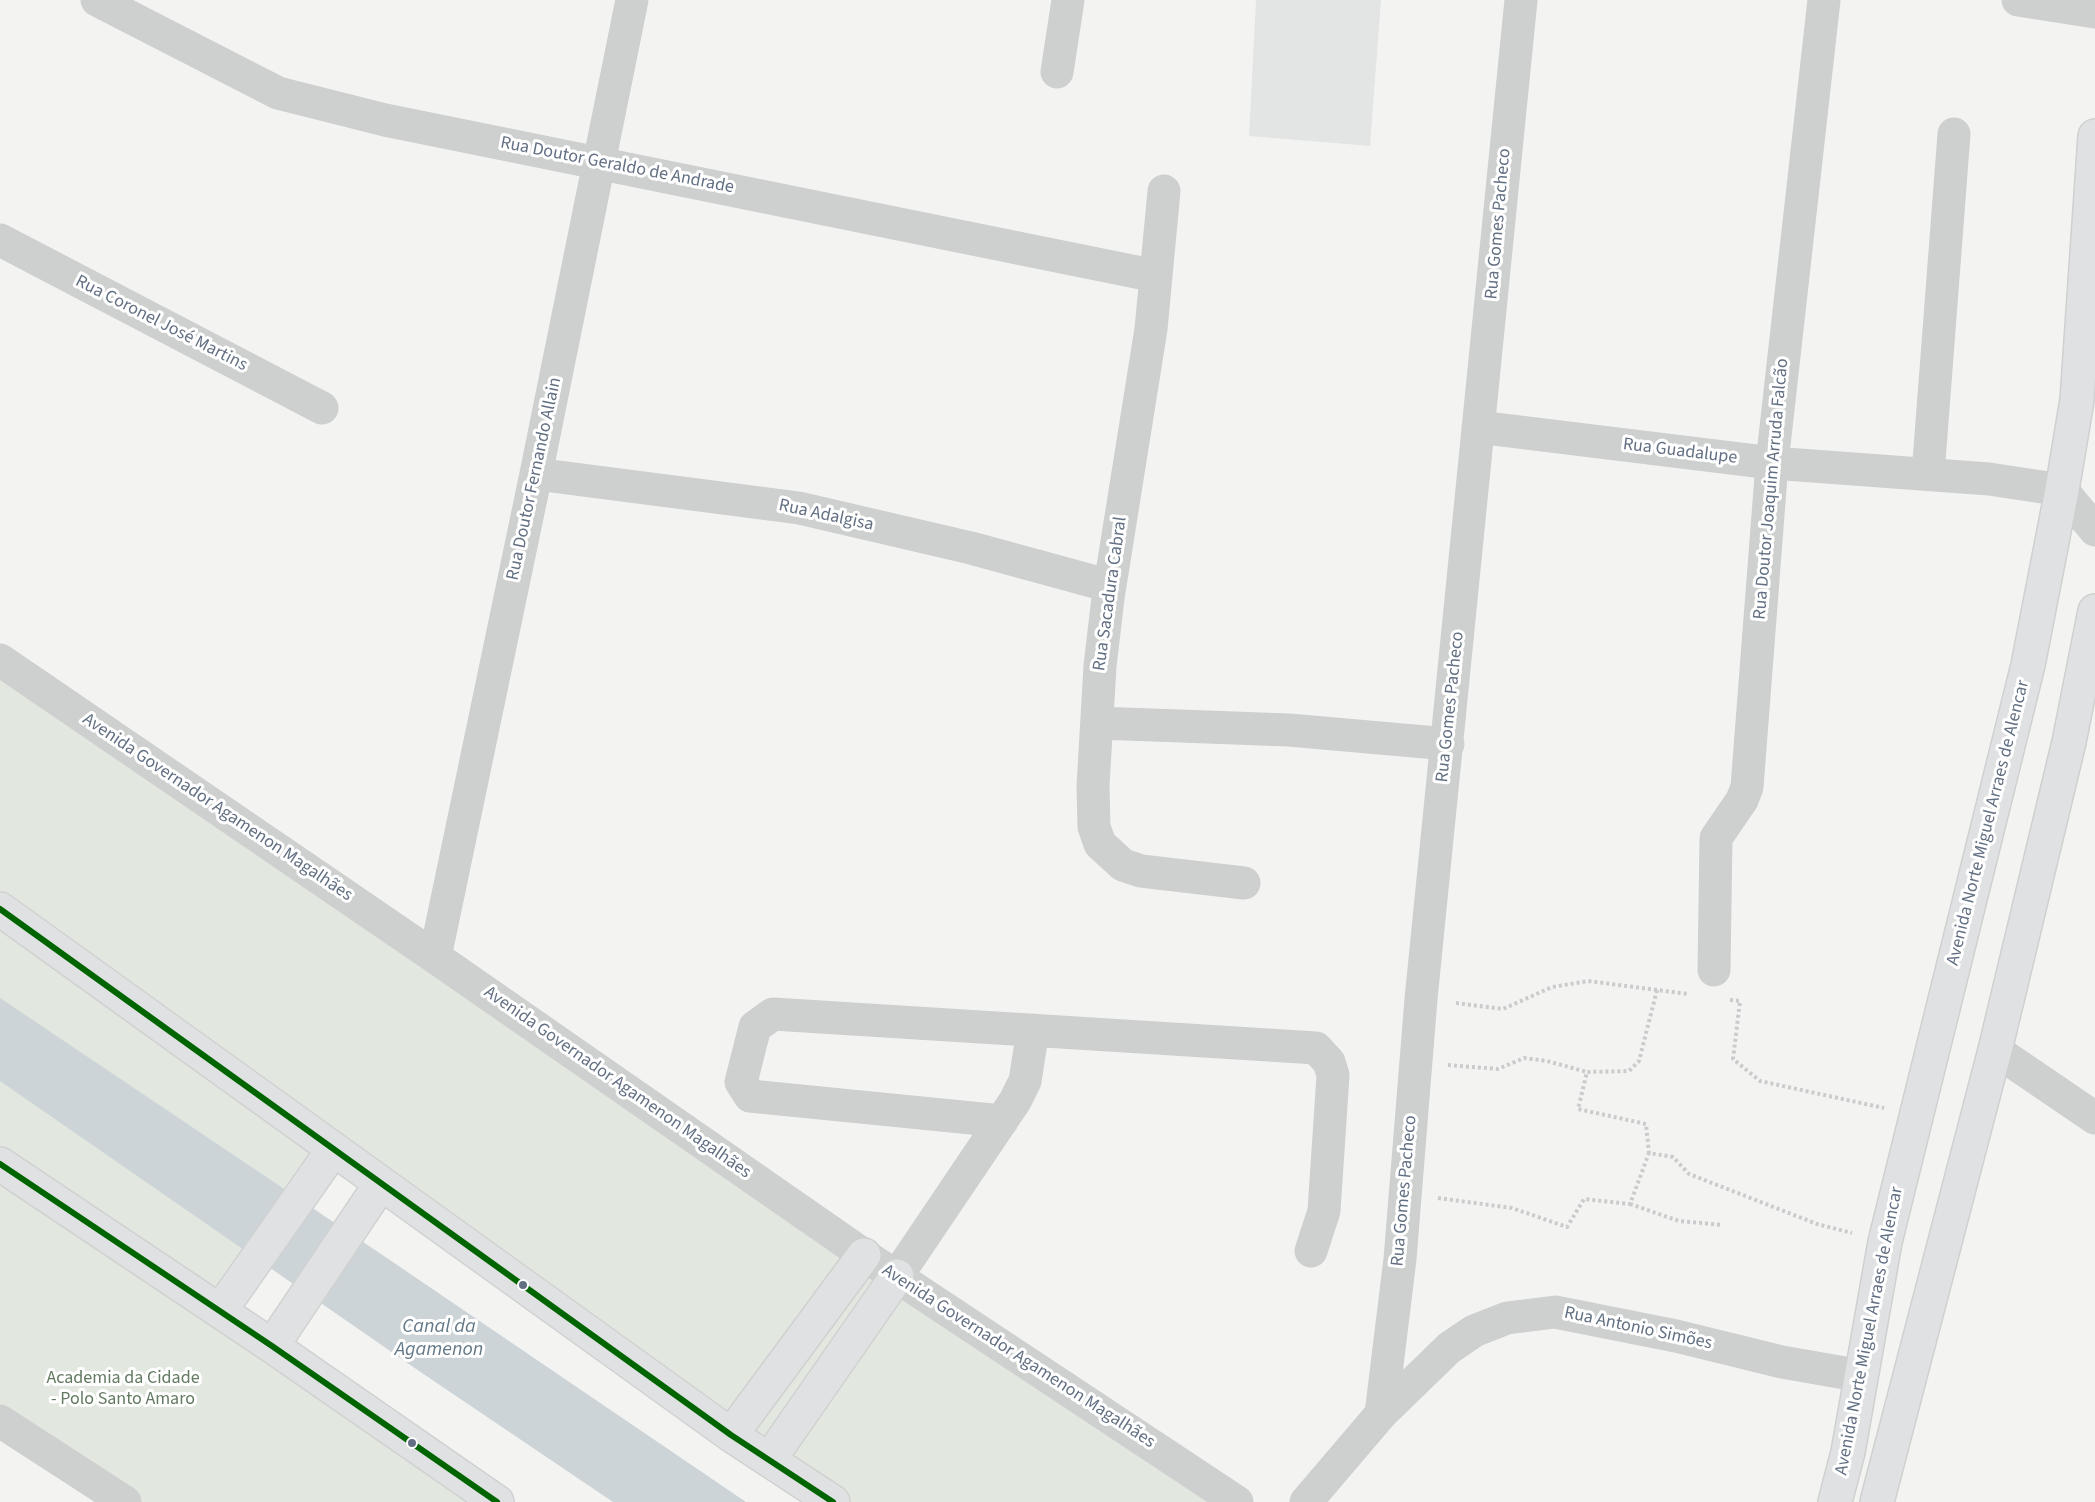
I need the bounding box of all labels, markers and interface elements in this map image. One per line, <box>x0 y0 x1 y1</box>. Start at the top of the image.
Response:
street label: Rua Doutor Geraldo de Andrade <box>498 133 736 199</box>
street label: Rua Gomes Pacheco <box>1482 148 1516 300</box>
street label: Rua Coronel José Martins <box>71 271 251 377</box>
street label: Rua Doutor Joaquim Arruda Falcão <box>1750 357 1794 621</box>
street label: Rua Doutor Fernando Allain <box>503 376 567 582</box>
street label: Rua Guadalupe <box>1622 434 1738 470</box>
street label: Rua Adalgisa <box>777 495 875 537</box>
street label: Rua Sacadura Cabral <box>1089 515 1133 673</box>
street label: Rua Gomes Pacheco <box>1432 631 1470 783</box>
street label: Avenida Norte Miguel Arraes de Alencar <box>1943 678 2035 968</box>
street label: Avenida Governador Agamenon Magalhães <box>78 709 356 907</box>
street label: Avenida Governador Agamenon Magalhães <box>479 982 755 1184</box>
street label: Rua Gomes Pacheco <box>1388 1115 1422 1267</box>
street label: Avenida Norte Miguel Arraes de Alencar <box>1831 1185 1909 1477</box>
street label: Avenida Governador Agamenon Magalhães <box>877 1260 1159 1454</box>
unlabelled marker <box>517 1279 529 1291</box>
street label: Rua Antonio Simões <box>1562 1303 1714 1355</box>
water label: Canal da Agamenon <box>395 1316 483 1363</box>
park label: Academia da Cidade - Polo Santo Amaro <box>46 1368 200 1410</box>
unlabelled marker <box>406 1437 418 1449</box>

